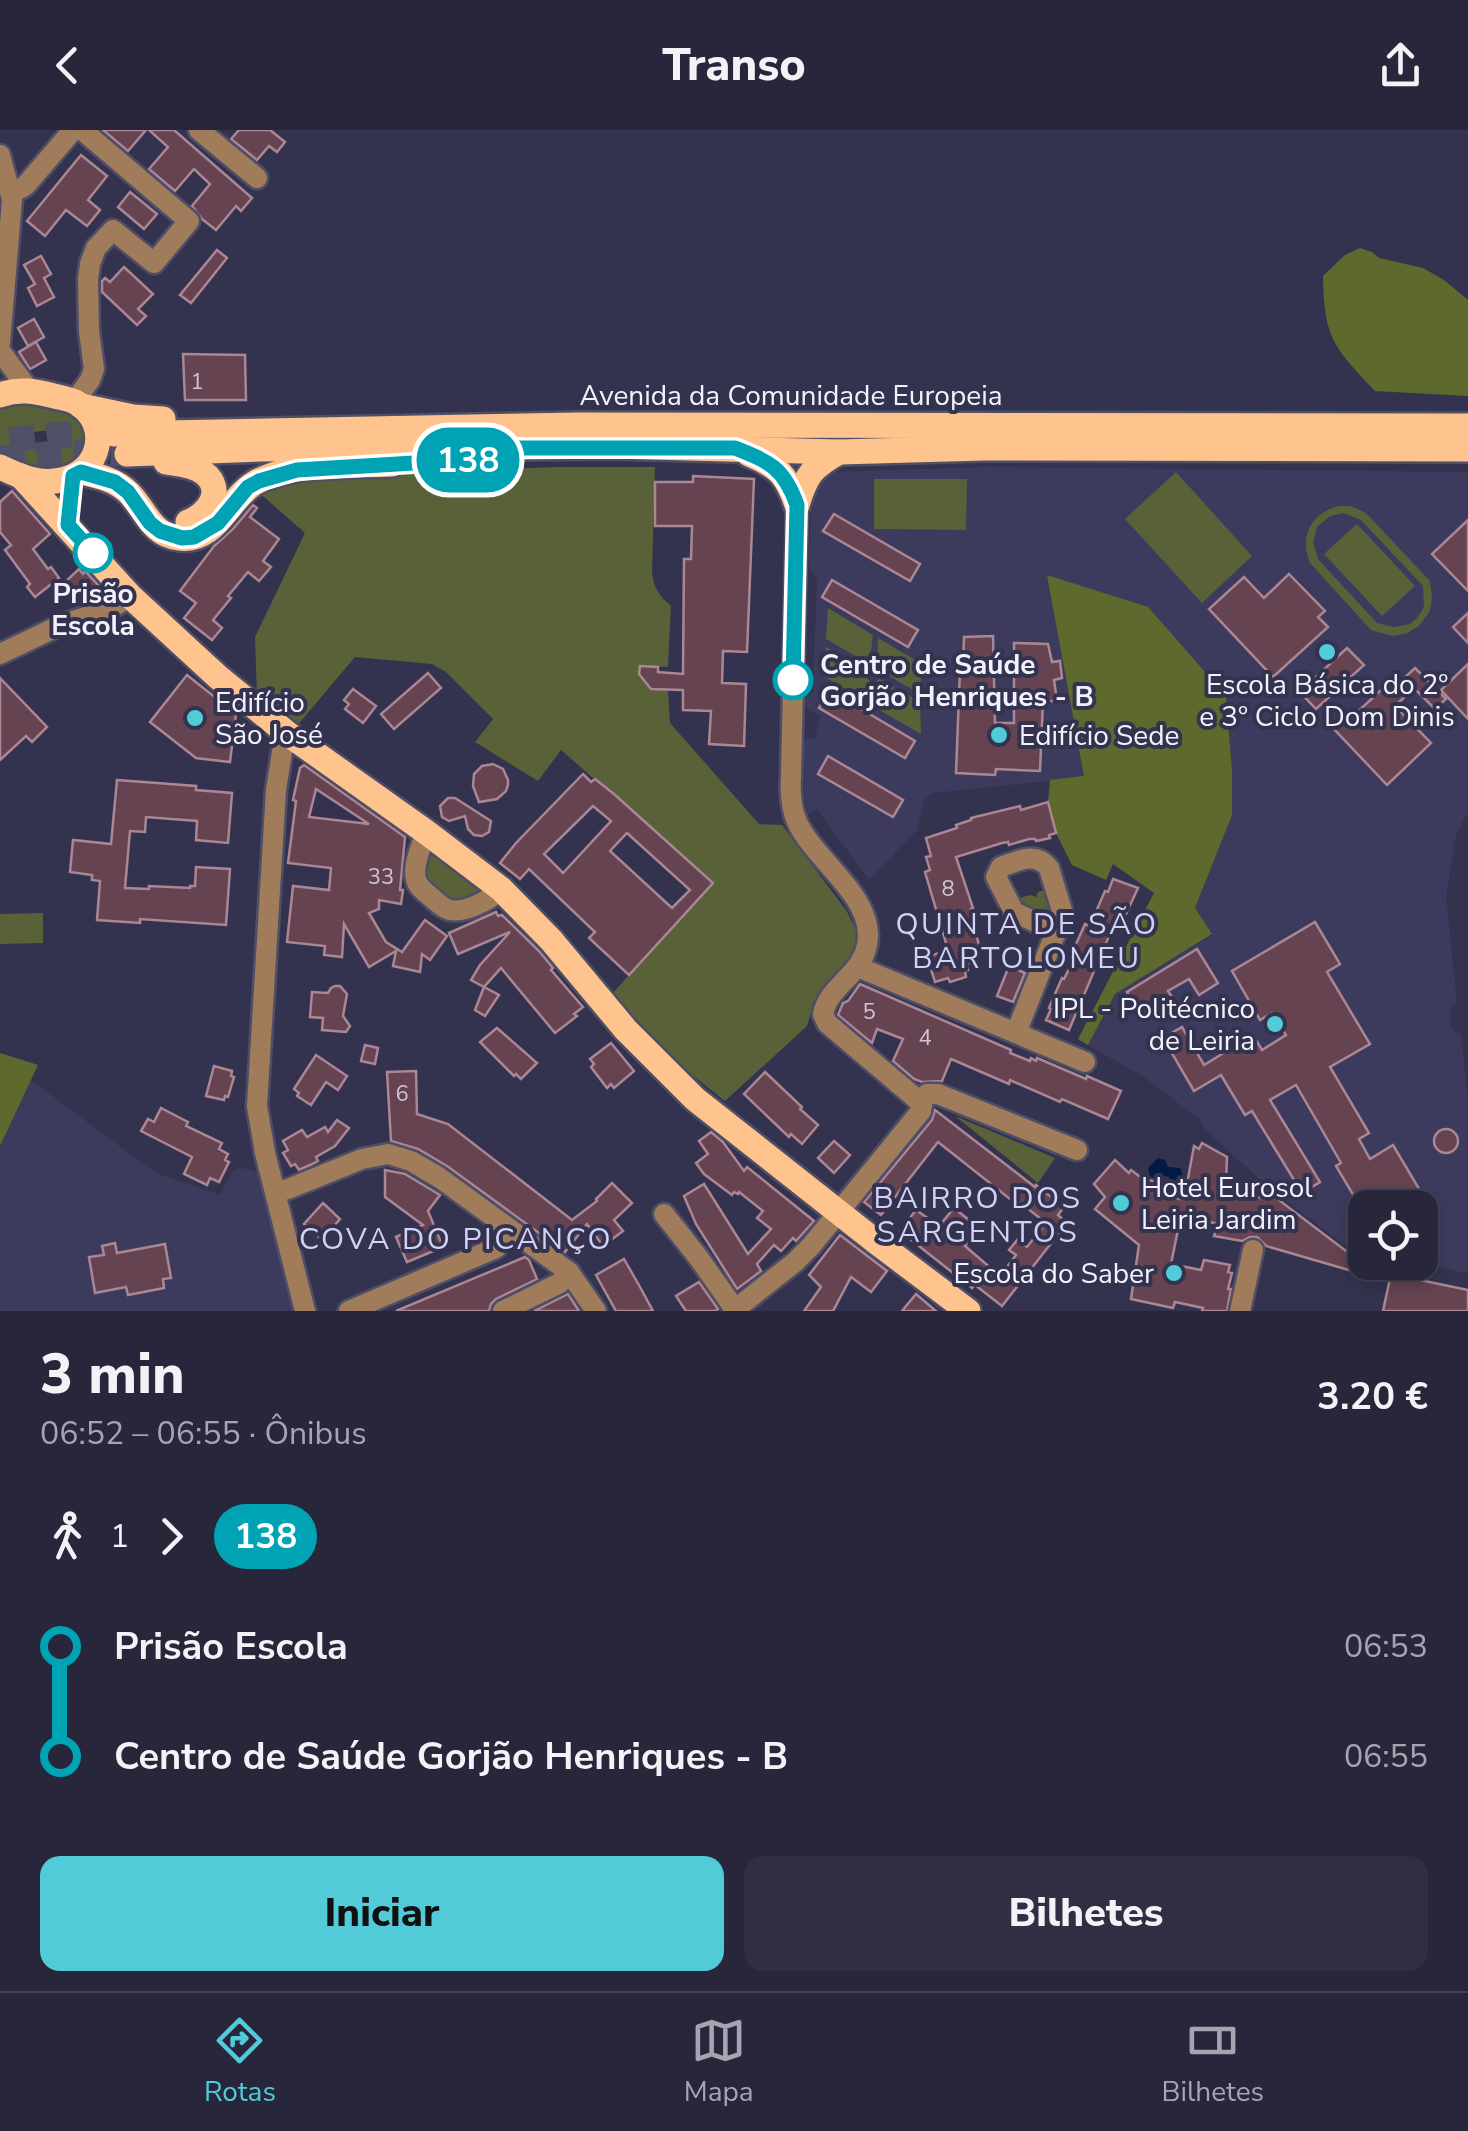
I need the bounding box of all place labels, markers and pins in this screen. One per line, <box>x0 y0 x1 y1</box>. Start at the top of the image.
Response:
marker: Prisão Escola <box>74 534 112 572</box>
place label: Prisão Escola <box>51 575 135 645</box>
marker: Escola Básica do 2º e 3º Ciclo Dom Dinis <box>1316 641 1338 663</box>
place label: Centro de Saúde Gorjão Henriques - B <box>820 646 1094 716</box>
marker: Centro de Saúde Gorjão Henriques - B <box>774 661 812 699</box>
place label: Escola Básica do 2º e 3º Ciclo Dom Dinis <box>1199 666 1455 736</box>
place label: Edifício São José <box>215 684 323 754</box>
marker: Edifício São José <box>184 707 206 729</box>
place label: Edifício Sede <box>1019 717 1179 755</box>
marker: Edifício Sede <box>988 724 1010 746</box>
place label: IPL - Politécnico de Leiria <box>1053 990 1255 1060</box>
marker: IPL - Politécnico de Leiria <box>1264 1013 1286 1035</box>
place label: Hotel Eurosol Leiria Jardim <box>1141 1169 1313 1239</box>
marker: Hotel Eurosol Leiria Jardim <box>1110 1192 1132 1214</box>
place label: Escola do Saber <box>953 1255 1154 1293</box>
marker: Escola do Saber <box>1163 1262 1185 1284</box>

